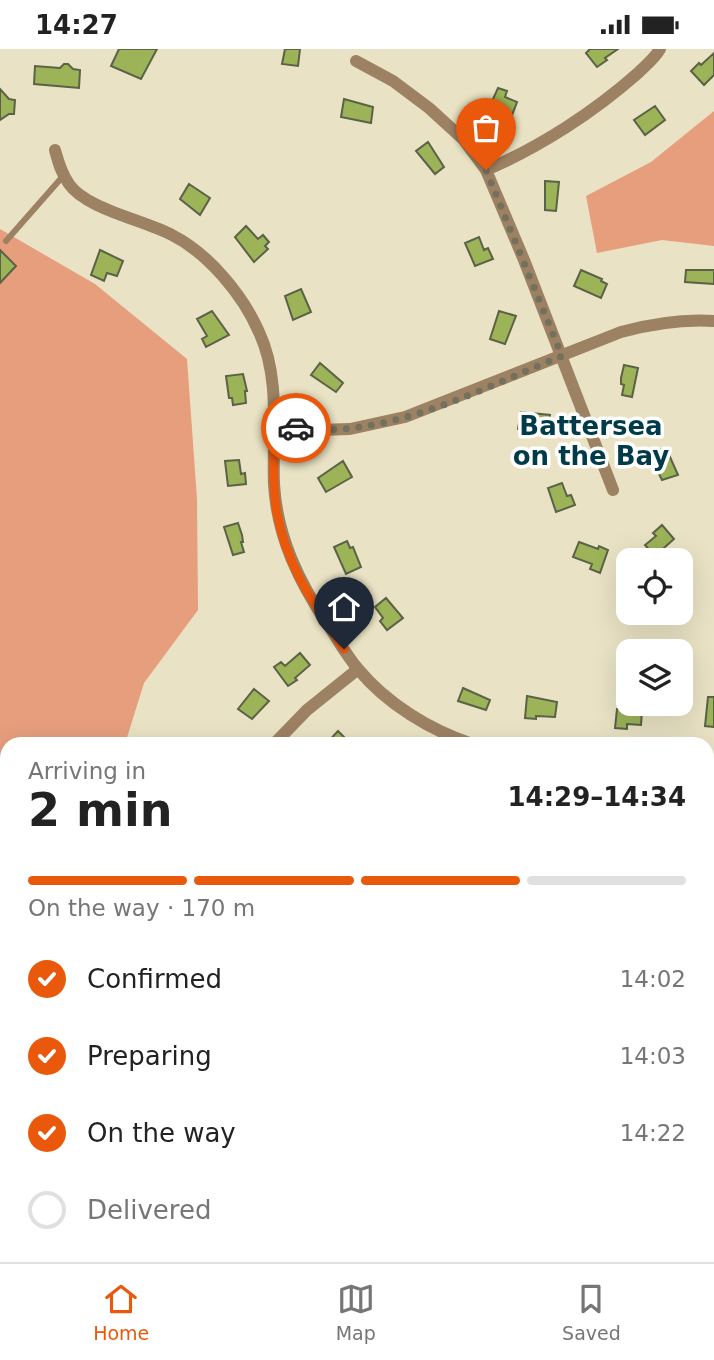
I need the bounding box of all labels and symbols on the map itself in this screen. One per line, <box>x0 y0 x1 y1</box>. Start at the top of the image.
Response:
pin <box>456 98 516 170</box>
courier <box>261 393 331 463</box>
district label: Battersea on the Bay <box>513 411 669 471</box>
pin <box>314 577 374 649</box>

